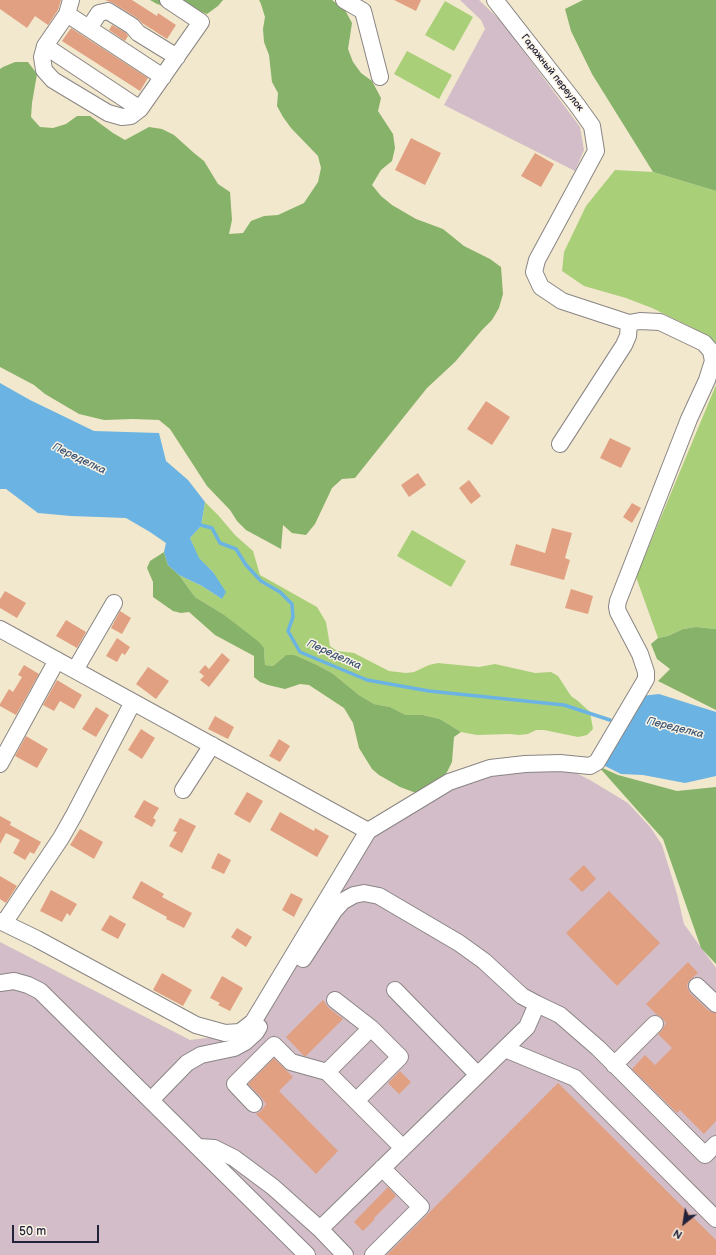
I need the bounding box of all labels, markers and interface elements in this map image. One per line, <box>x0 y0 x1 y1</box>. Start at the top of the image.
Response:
street label: Гаражный переулок <box>518 32 586 114</box>
water label: Переделка <box>50 440 108 478</box>
water label: Переделка <box>305 637 363 673</box>
water label: Переделка <box>645 715 705 741</box>
north arrow <box>664 1203 704 1243</box>
scale bar <box>14 1217 101 1243</box>
text: 50 m <box>19 1224 46 1239</box>
text: N <box>671 1226 685 1242</box>

